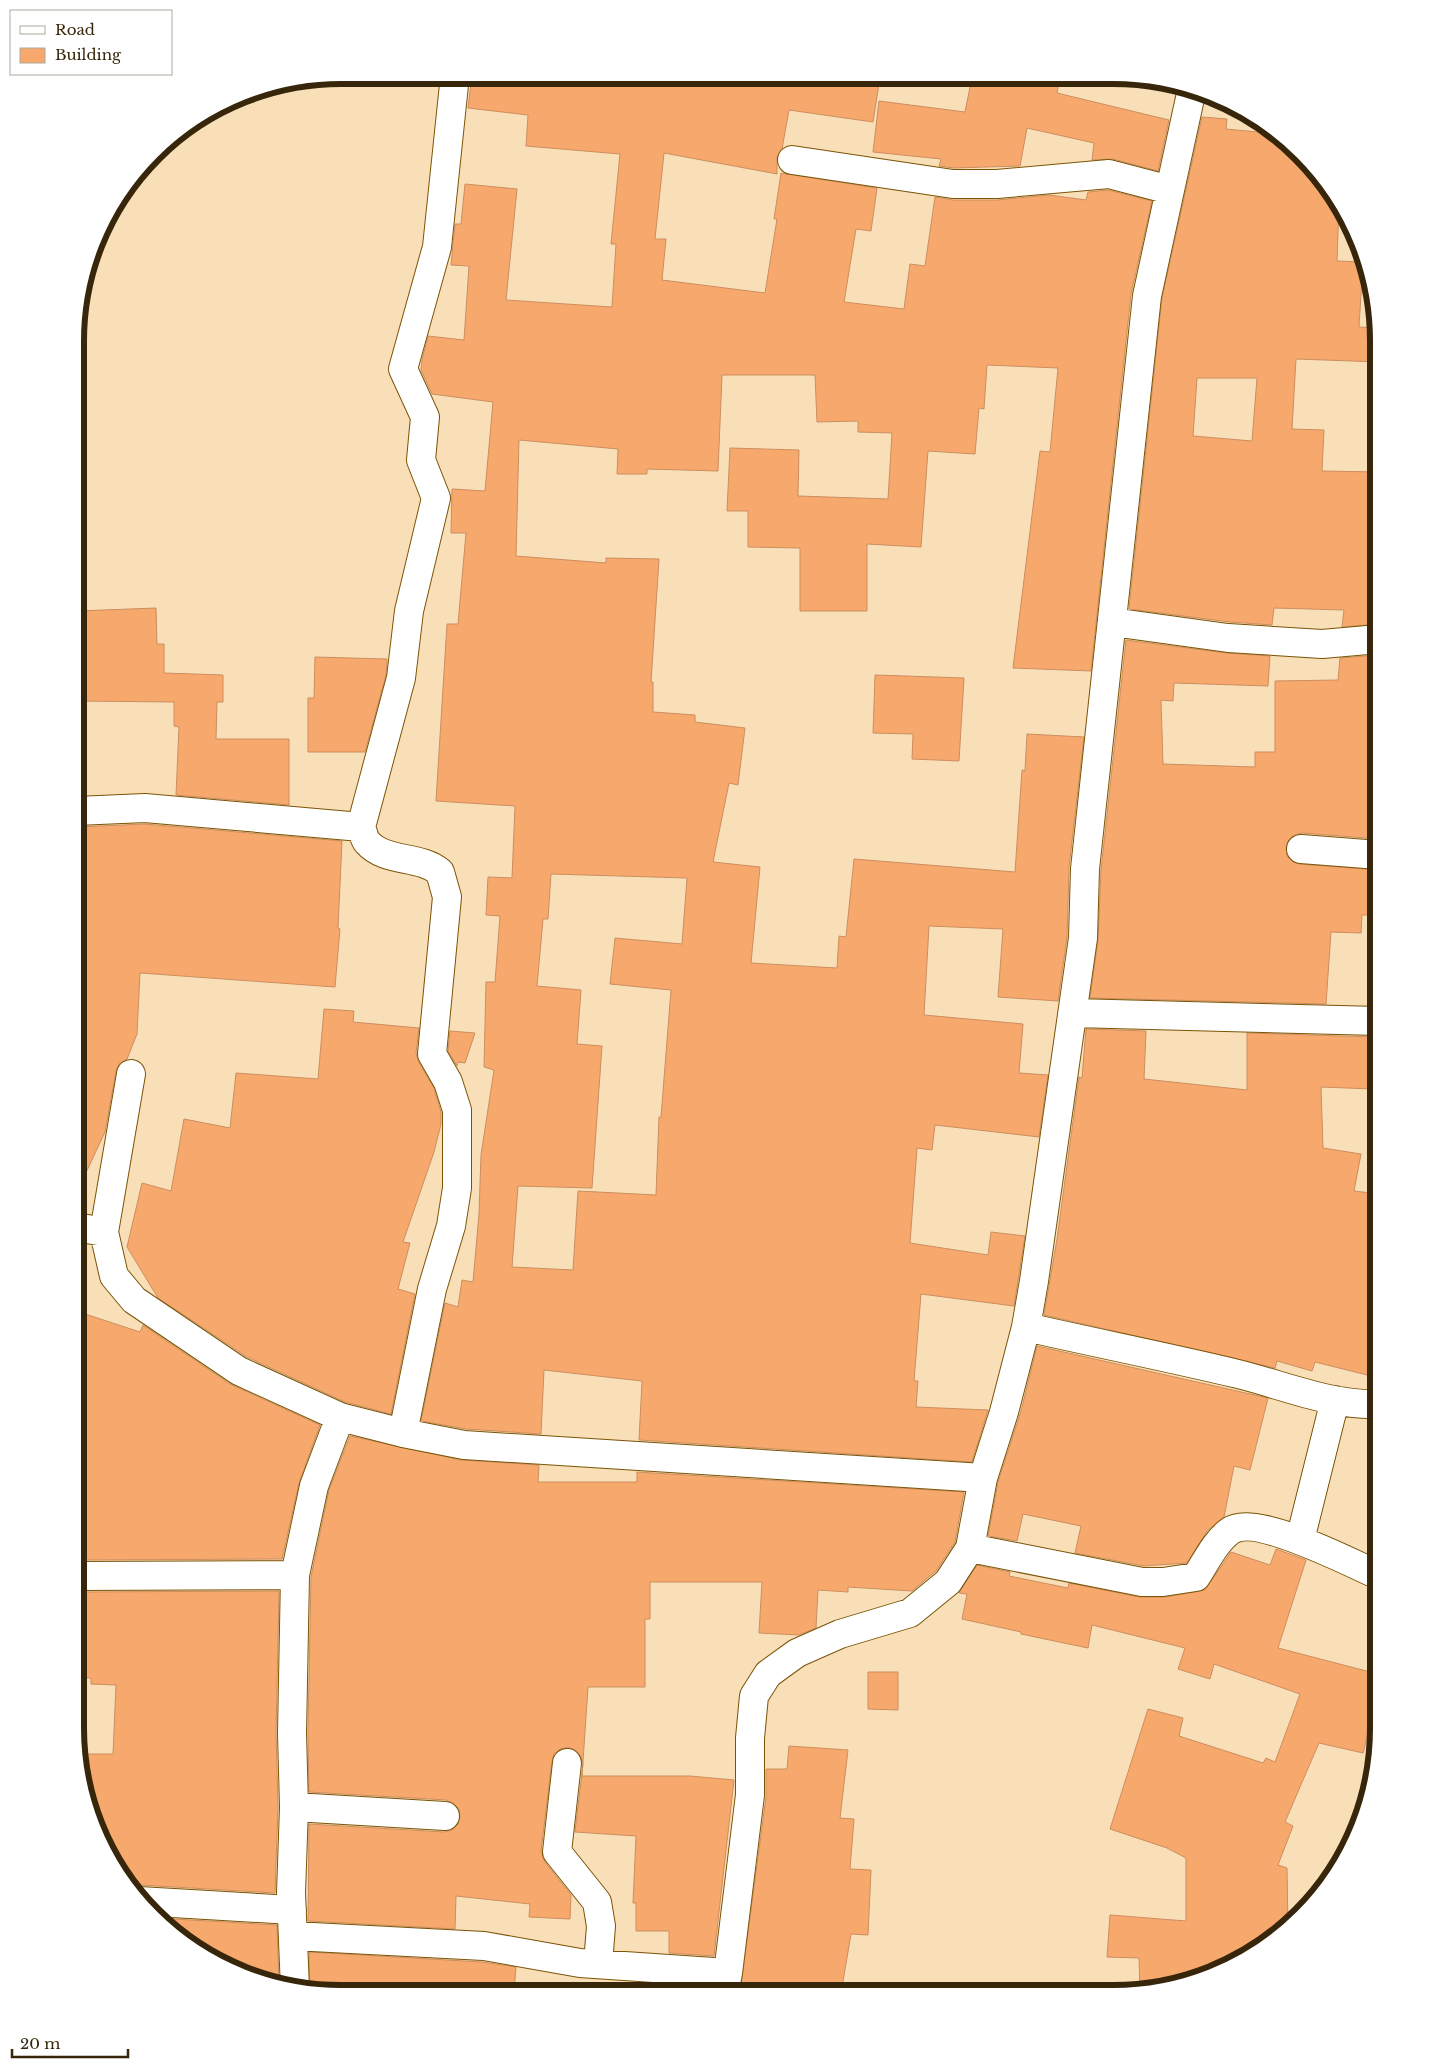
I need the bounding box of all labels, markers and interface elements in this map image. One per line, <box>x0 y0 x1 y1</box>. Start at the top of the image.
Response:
legend <box>10 10 172 75</box>
text: Road <box>55 20 95 39</box>
text: Building <box>55 45 122 64</box>
scale bar <box>12 2026 129 2058</box>
text: 20 m <box>20 2034 60 2053</box>

